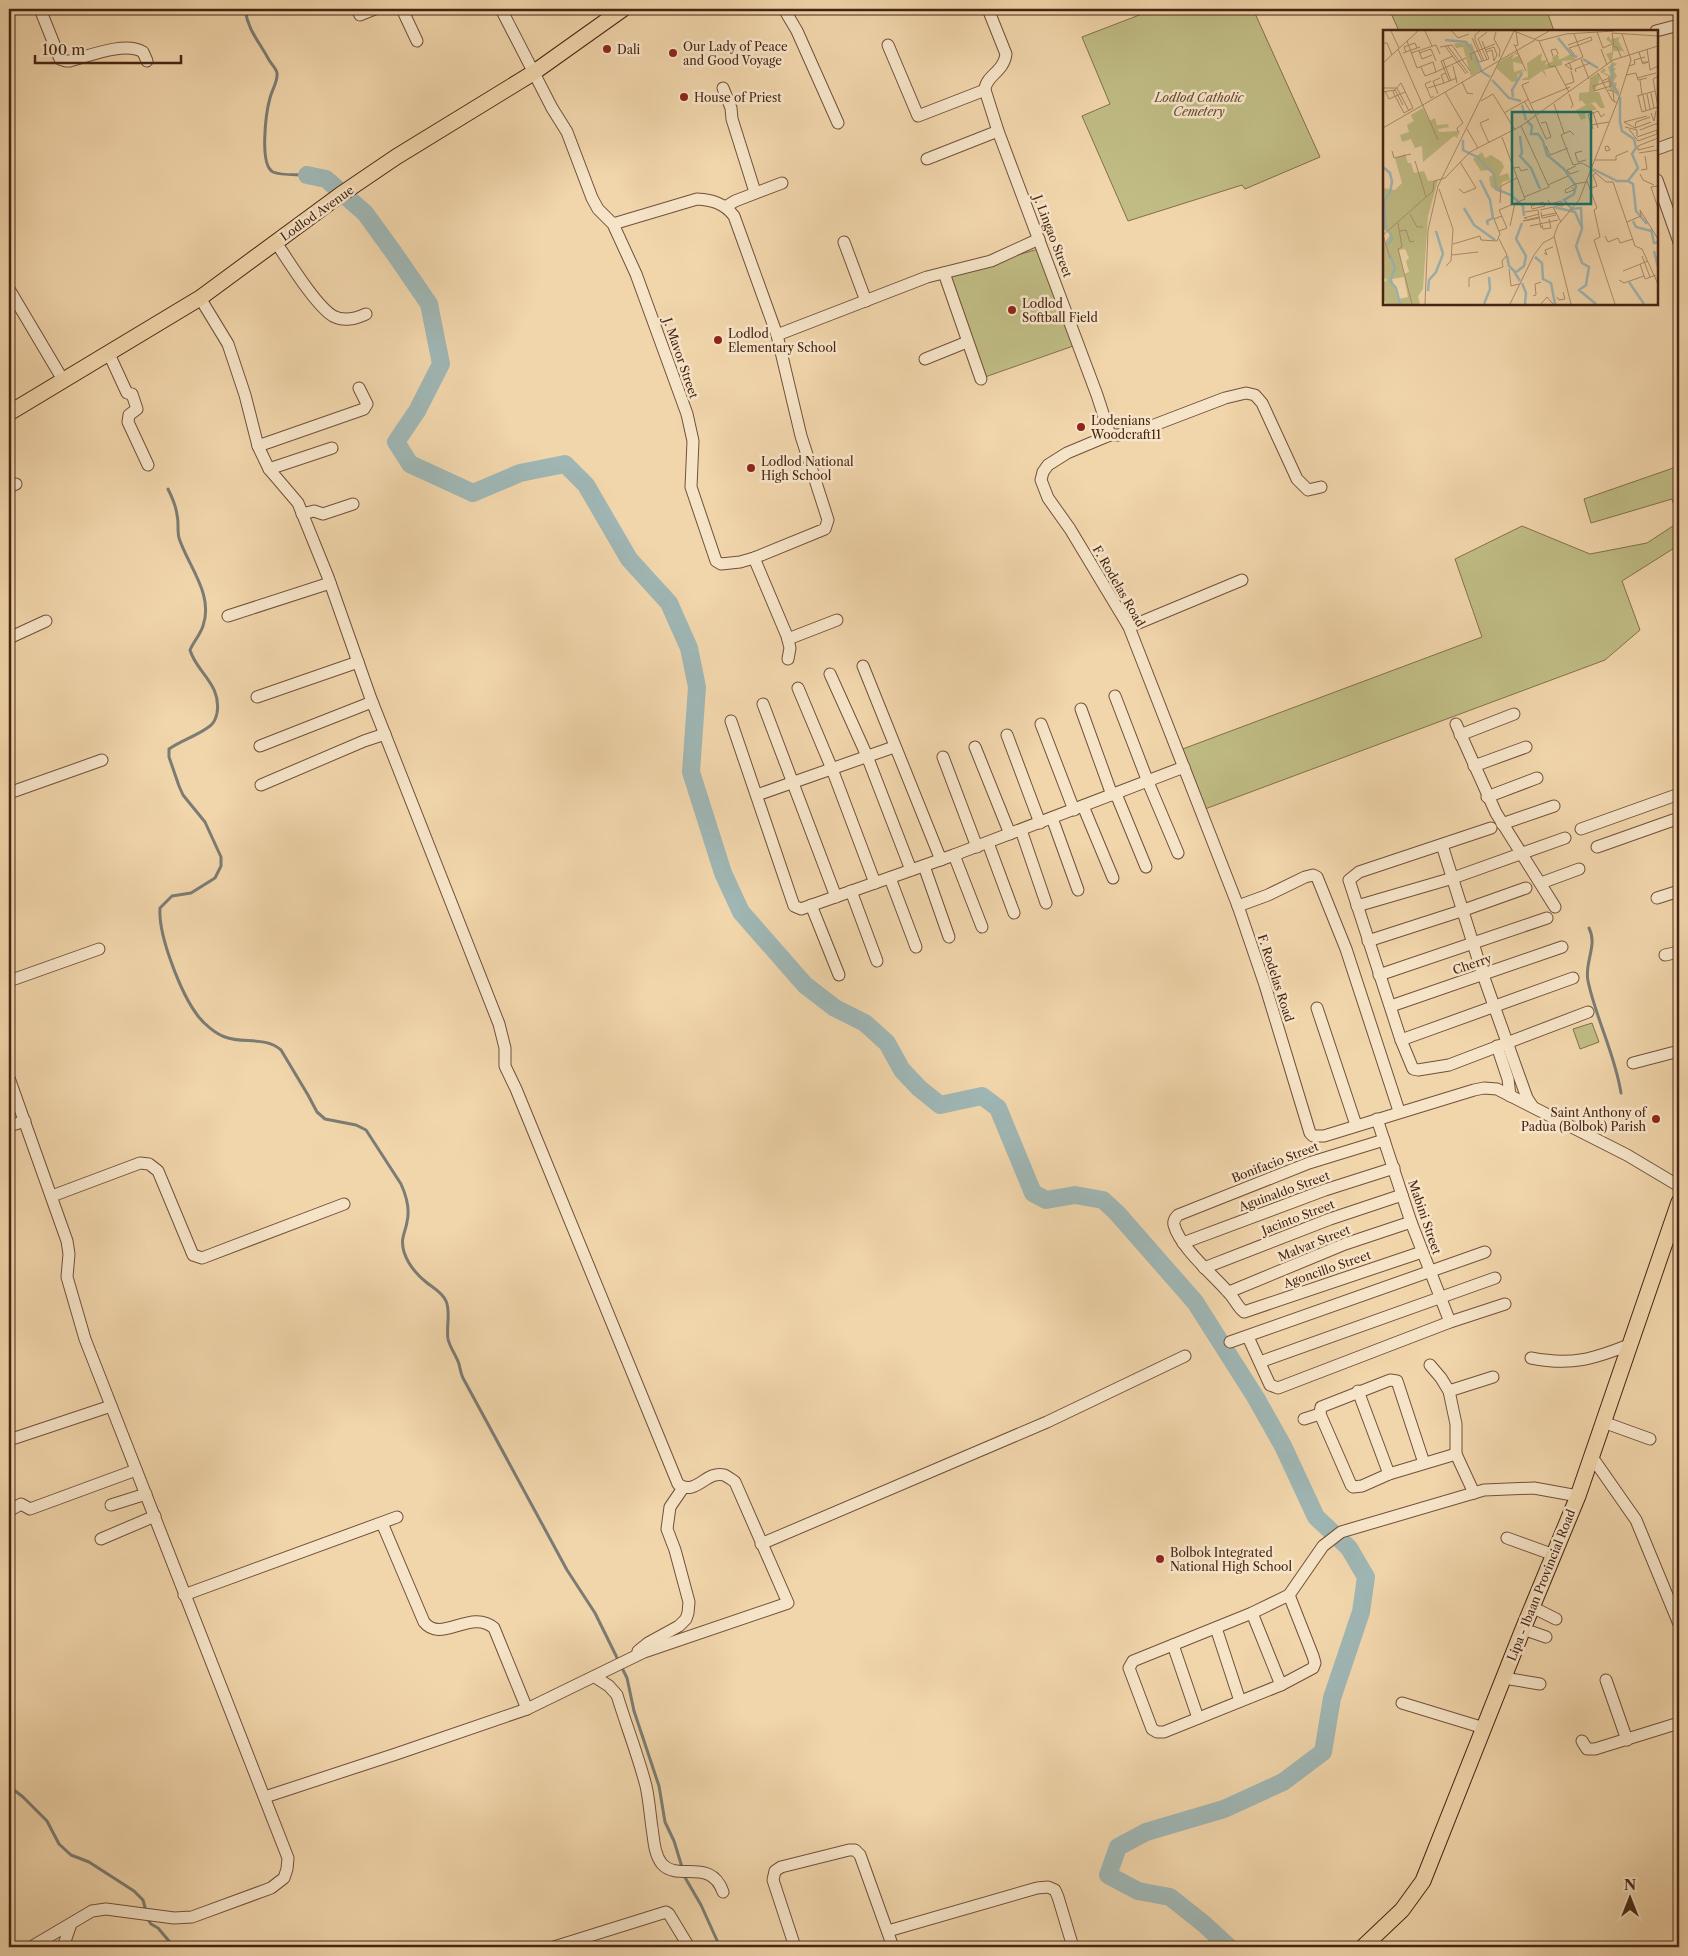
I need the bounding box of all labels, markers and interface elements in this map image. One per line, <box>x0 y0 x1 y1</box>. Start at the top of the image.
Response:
inset map <box>1383 30 1658 305</box>
scale bar <box>35 32 181 64</box>
place label: Our Lady of Peace and Good Voyage <box>683 39 788 68</box>
text: 100 m <box>42 40 85 59</box>
place label: Dali <box>617 42 641 57</box>
marker: Dali <box>601 43 613 55</box>
marker: Our Lady of Peace and Good Voyage <box>667 47 679 59</box>
place label: House of Priest <box>694 90 782 105</box>
park label: Lodlod Catholic Cemetery <box>1153 90 1245 119</box>
marker: House of Priest <box>678 91 690 103</box>
street label: Lodlod Avenue <box>277 182 357 244</box>
street label: J. Lingao Street <box>1030 191 1076 280</box>
place label: Lodlod Softball Field <box>1022 296 1098 325</box>
marker: Lodlod Softball Field <box>1006 304 1018 316</box>
street label: J. Mavor Street <box>660 314 702 401</box>
place label: Lodlod Elementary School <box>728 326 837 355</box>
marker: Lodlod Elementary School <box>712 334 724 346</box>
place label: Lodenians Woodcraft11 <box>1090 413 1161 442</box>
marker: Lodenians Woodcraft11 <box>1075 421 1087 433</box>
place label: Lodlod National High School <box>761 454 854 483</box>
marker: Lodlod National High School <box>745 462 757 474</box>
street label: F. Rodelas Road <box>1090 543 1149 630</box>
street label: F. Rodelas Road <box>1255 932 1297 1024</box>
street label: Cherry <box>1451 950 1494 978</box>
place label: Saint Anthony of Padua (Bolbok) Parish <box>1521 1105 1648 1134</box>
marker: Saint Anthony of Padua (Bolbok) Parish <box>1650 1113 1662 1125</box>
street label: Bonifacio Street <box>1229 1138 1321 1185</box>
street label: Aguinaldo Street <box>1236 1167 1332 1215</box>
street label: Mabini Street <box>1405 1178 1445 1257</box>
street label: Jacinto Street <box>1258 1196 1337 1238</box>
street label: Malvar Street <box>1276 1221 1353 1264</box>
street label: Agoncillo Street <box>1280 1247 1373 1291</box>
street label: Lipa - Ibaan Provincial Road <box>1504 1506 1579 1663</box>
place label: Bolbok Integrated National High School <box>1170 1545 1292 1574</box>
marker: Bolbok Integrated National High School <box>1154 1553 1166 1565</box>
north arrow <box>1606 1874 1656 1924</box>
text: N <box>1624 1876 1636 1894</box>

